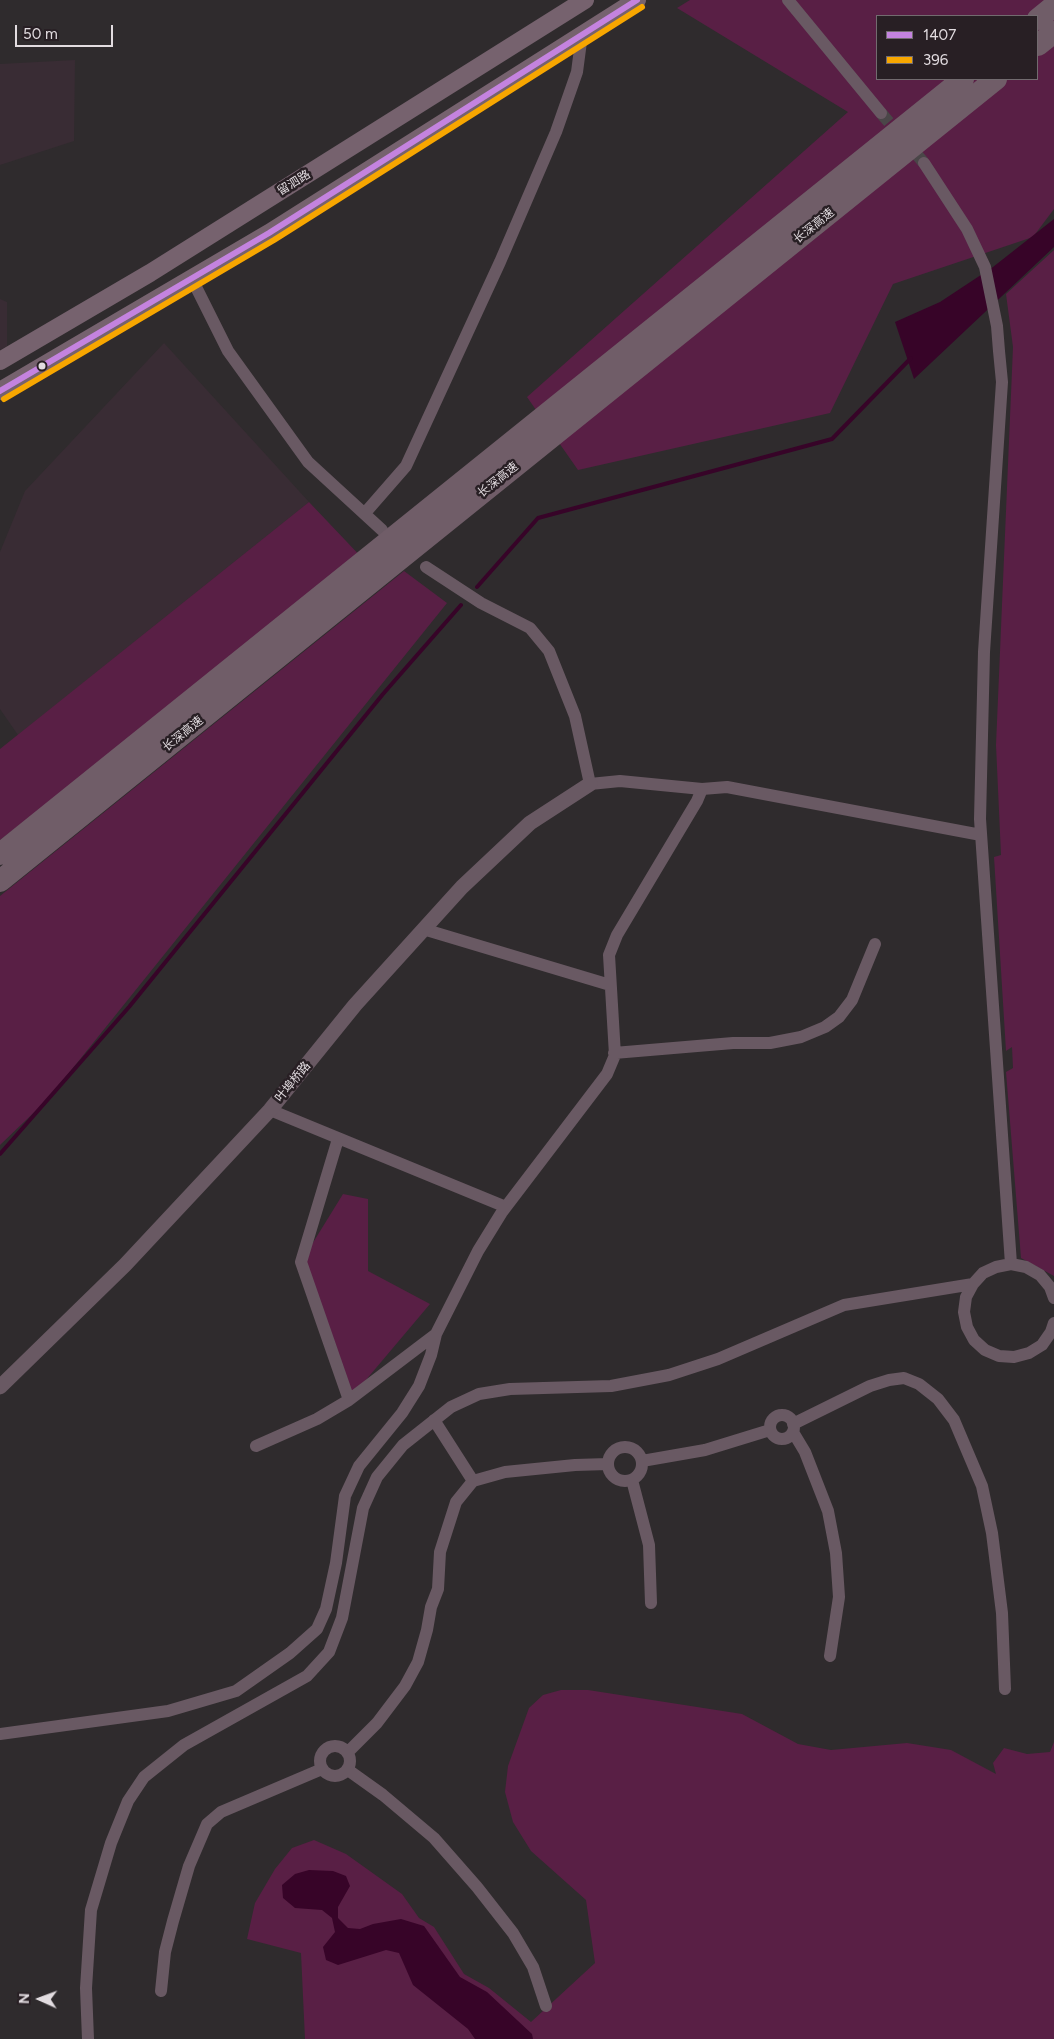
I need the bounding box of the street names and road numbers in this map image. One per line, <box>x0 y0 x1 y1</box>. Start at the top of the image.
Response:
street label: 留泗路 <box>275 167 313 199</box>
street label: 长深高速 <box>791 205 837 247</box>
street label: 长深高速 <box>475 459 521 501</box>
street label: 长深高速 <box>160 713 206 755</box>
street label: 叶埠桥路 <box>272 1059 314 1105</box>

